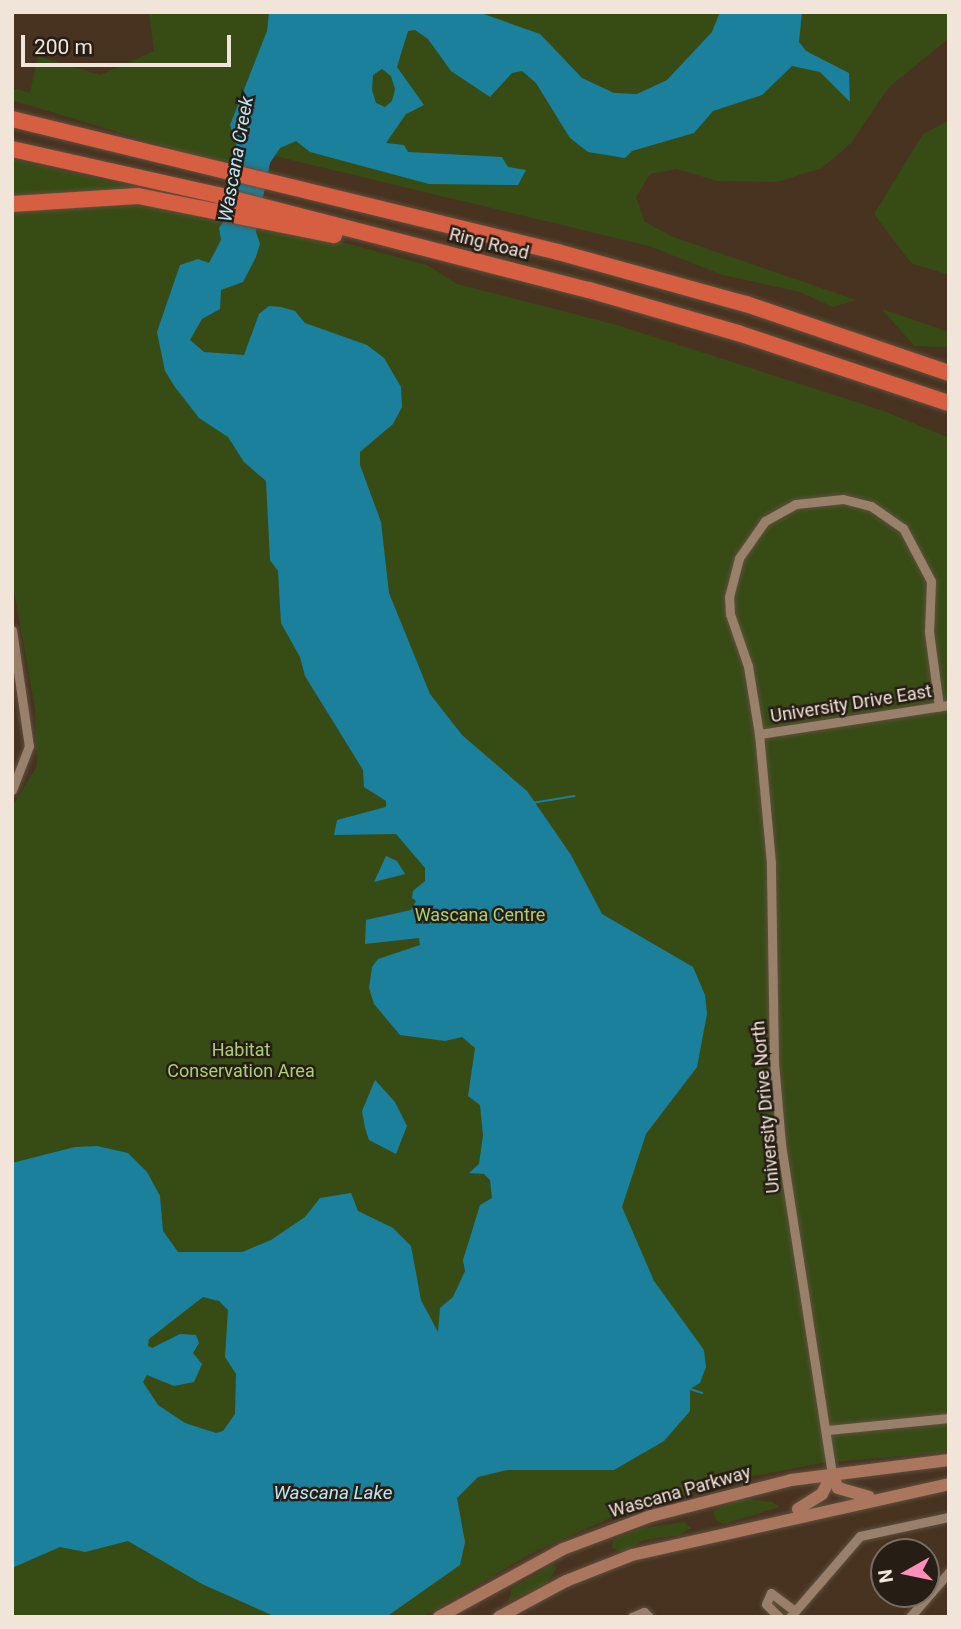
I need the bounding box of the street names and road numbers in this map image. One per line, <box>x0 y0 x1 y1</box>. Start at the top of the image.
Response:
street label: Ring Road <box>447 224 531 264</box>
street label: University Drive East <box>769 681 933 727</box>
street label: University Drive North <box>748 1020 784 1194</box>
street label: Wascana Parkway <box>607 1461 753 1523</box>

